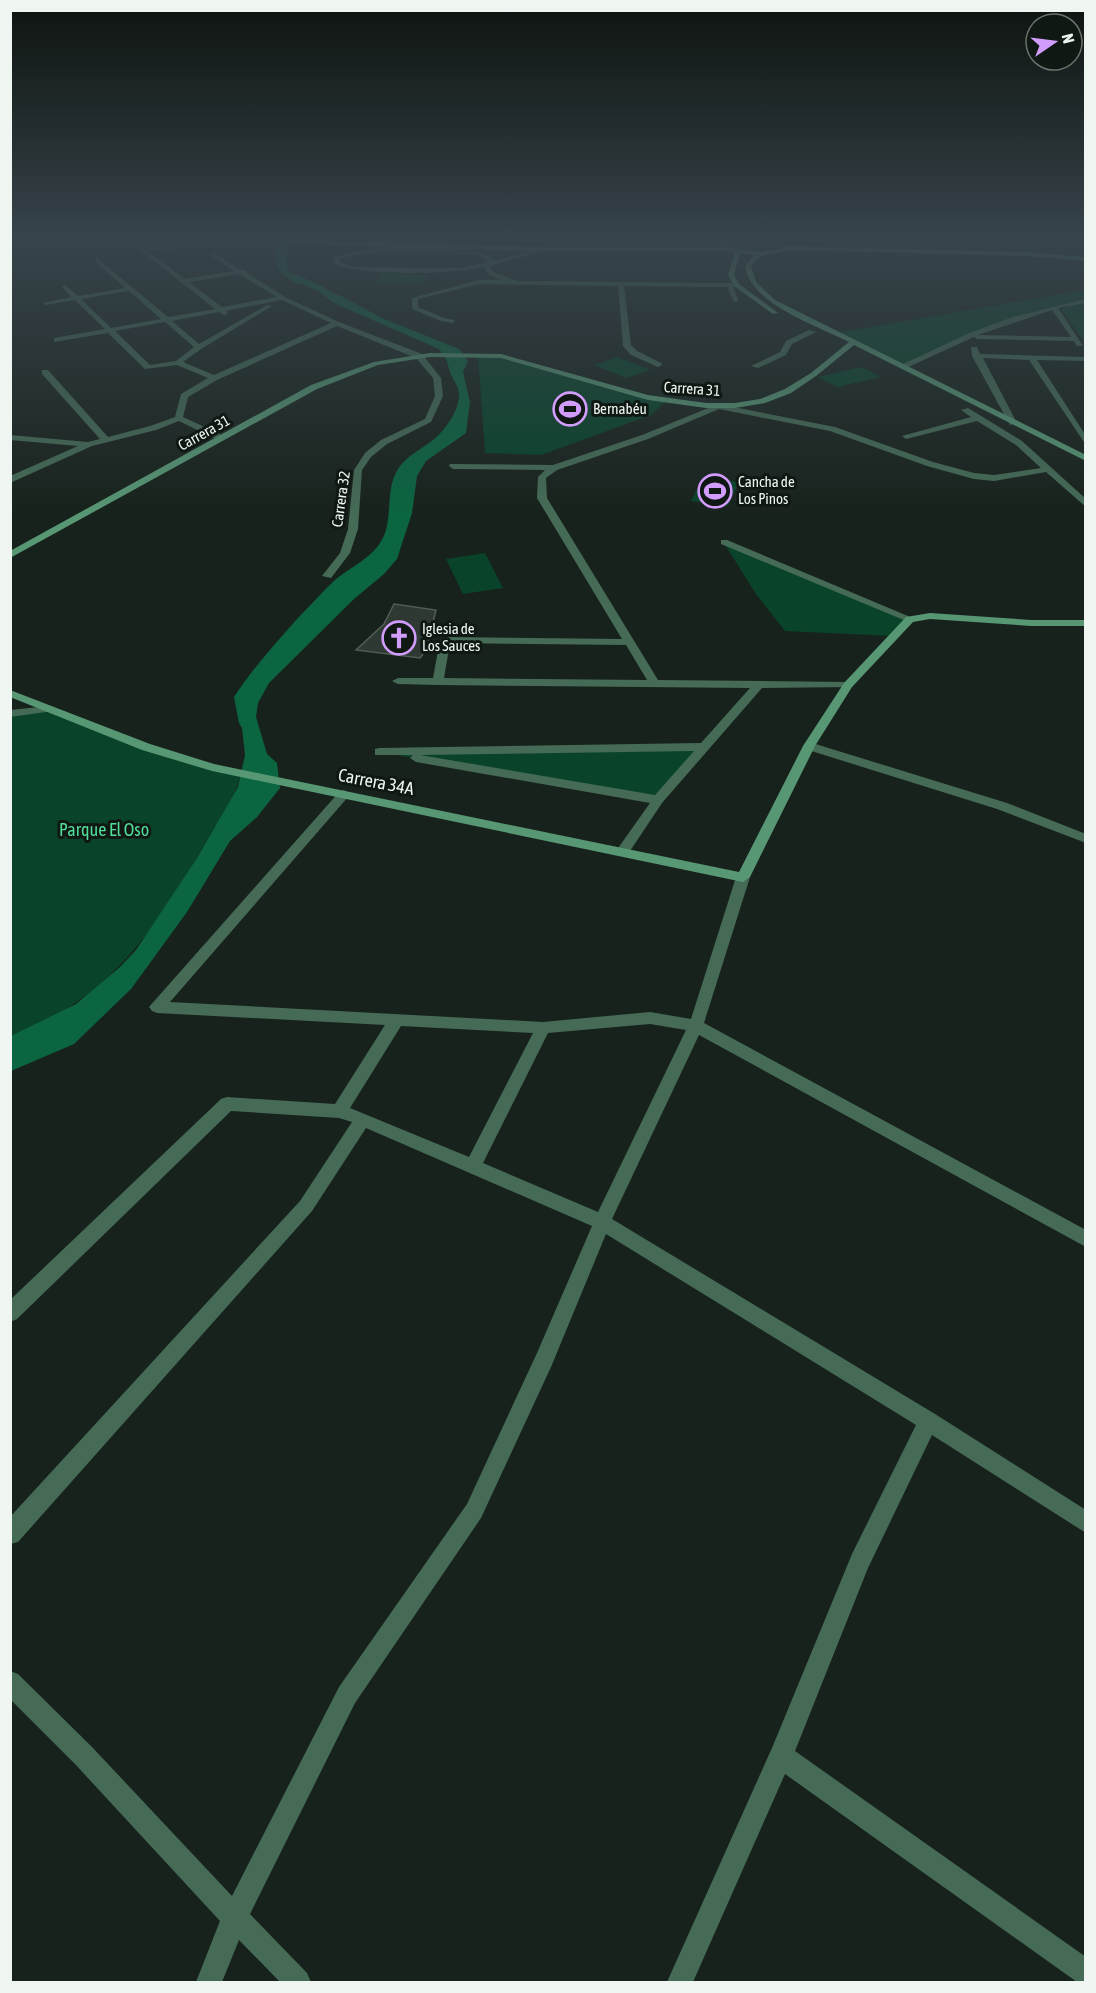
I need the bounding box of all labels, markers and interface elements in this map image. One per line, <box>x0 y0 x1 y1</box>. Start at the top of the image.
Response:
north arrow <box>1024 12 1084 72</box>
text: N <box>1059 32 1078 45</box>
street label: Carrera 31 <box>663 378 721 399</box>
sports icon: Bernabéu <box>552 391 588 427</box>
place label: Bernabéu <box>593 400 647 417</box>
street label: Carrera 31 <box>175 411 233 454</box>
street label: Carrera 32 <box>328 470 353 528</box>
sports icon: Cancha de Los Pinos <box>697 473 733 509</box>
place label: Cancha de Los Pinos <box>738 473 795 507</box>
church icon: Iglesia de Los Sauces <box>381 620 417 656</box>
place label: Iglesia de Los Sauces <box>422 620 480 654</box>
street label: Carrera 34A <box>336 764 416 799</box>
park label: Parque El Oso <box>59 819 149 840</box>

